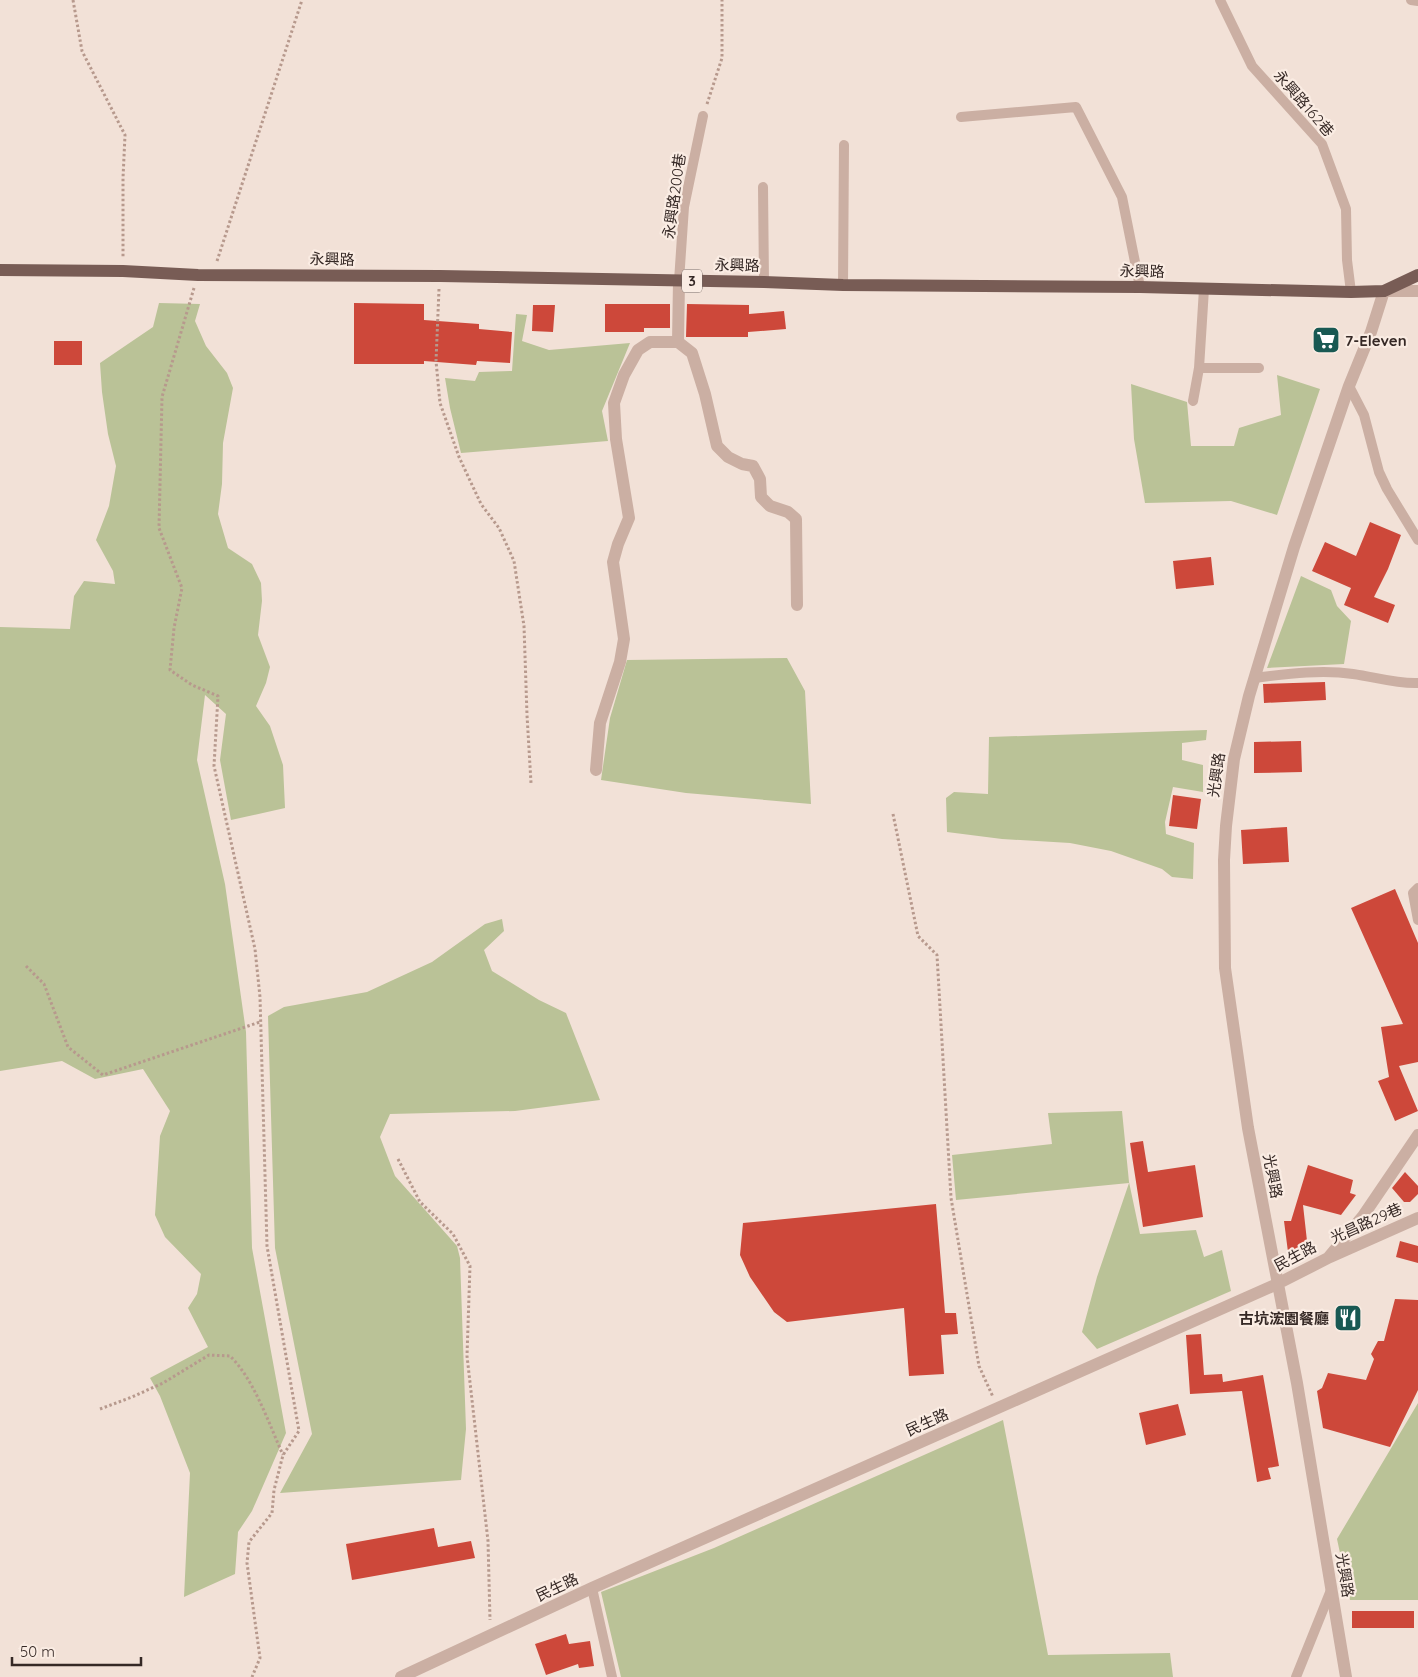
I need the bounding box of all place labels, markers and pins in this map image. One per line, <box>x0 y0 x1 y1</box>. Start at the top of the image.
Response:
supermarket icon: 7-Eleven <box>1311 325 1341 355</box>
place label: 7-Eleven <box>1345 331 1407 350</box>
restaurant icon: 古坑浤園餐廳 <box>1333 1303 1363 1333</box>
place label: 古坑浤園餐廳 <box>1239 1309 1329 1328</box>

